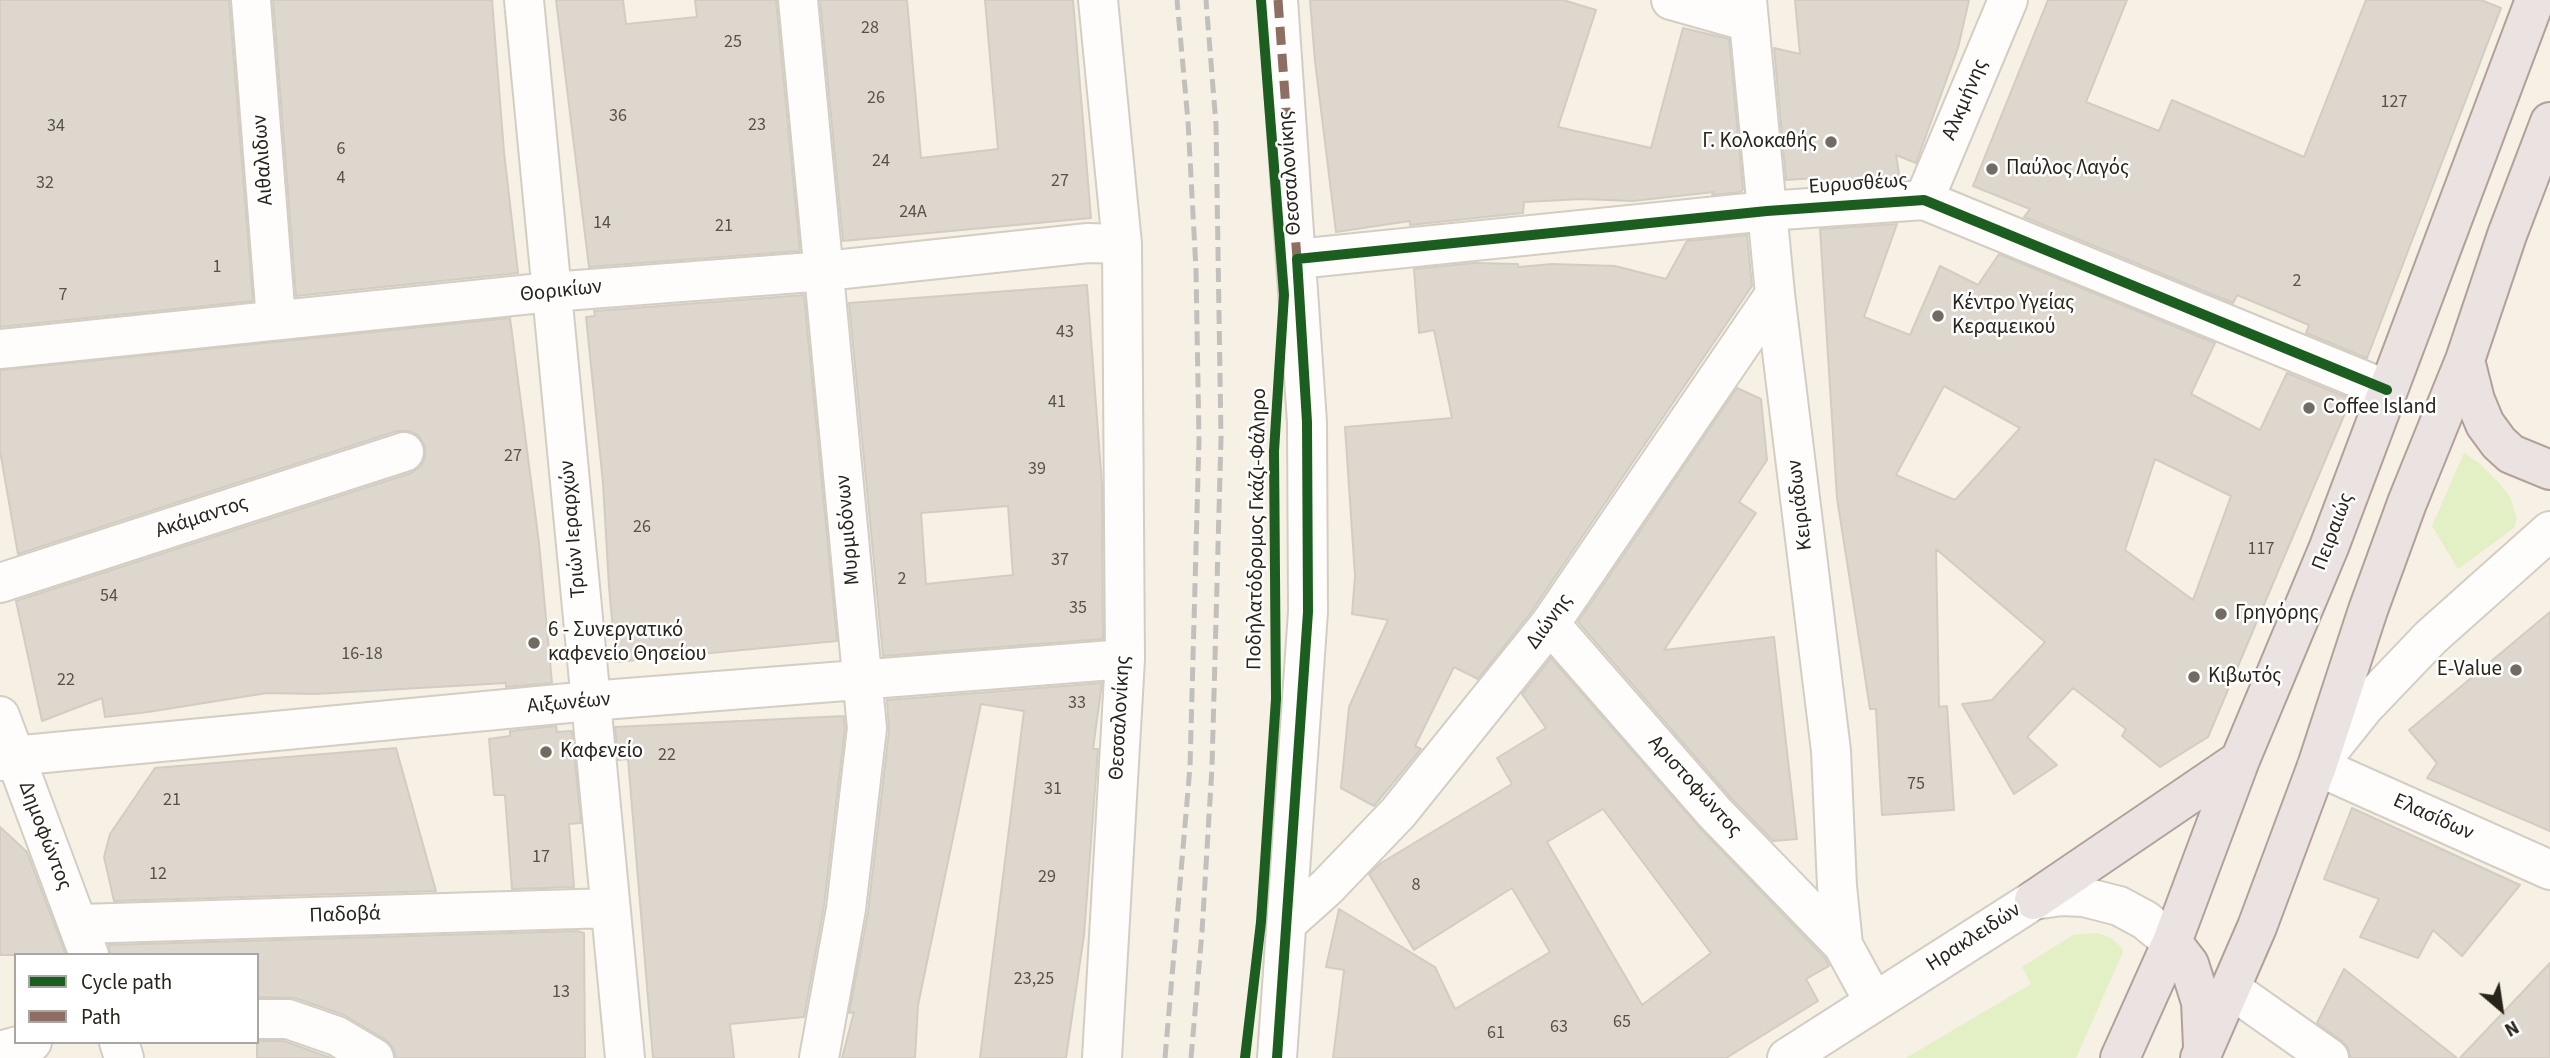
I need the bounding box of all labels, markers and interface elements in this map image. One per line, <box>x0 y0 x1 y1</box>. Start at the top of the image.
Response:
house number: 28 <box>861 18 879 40</box>
house number: 25 <box>724 32 742 54</box>
street label: Αλκμήνης <box>1938 56 1994 144</box>
house number: 26 <box>867 88 885 110</box>
house number: 127 <box>2381 92 2407 114</box>
house number: 36 <box>609 106 627 128</box>
street label: Θεσσαλονίκης <box>1274 110 1308 236</box>
street label: Αιθαλιδων <box>248 114 280 206</box>
house number: 23 <box>748 115 766 137</box>
house number: 34 <box>47 116 65 138</box>
place label: Γ. Κολοκαθής <box>1702 129 1817 155</box>
marker: Γ. Κολοκαθής <box>1823 134 1839 150</box>
house number: 6 <box>337 139 345 161</box>
house number: 24 <box>872 151 890 173</box>
place label: Παύλος Λαγός <box>2006 156 2129 182</box>
marker: Παύλος Λαγός <box>1984 161 2000 177</box>
house number: 4 <box>337 168 345 190</box>
street label: Ευρυσθέως <box>1808 169 1908 201</box>
house number: 27 <box>1051 171 1069 193</box>
house number: 32 <box>36 173 54 195</box>
house number: 24A <box>899 202 927 224</box>
house number: 14 <box>593 213 611 235</box>
house number: 21 <box>715 216 733 238</box>
house number: 1 <box>213 257 221 279</box>
house number: 2 <box>2293 271 2301 293</box>
street label: Θορικίων <box>519 275 603 309</box>
house number: 7 <box>59 285 67 307</box>
place label: Κέντρο Υγείας Κεραμεικού <box>1952 291 2074 341</box>
marker: Κέντρο Υγείας Κεραμεικού <box>1930 308 1946 324</box>
house number: 43 <box>1056 322 1074 344</box>
street label: Ποδηλατόδρομος Γκάζι-Φάληρο <box>1243 388 1273 670</box>
house number: 41 <box>1048 392 1066 414</box>
place label: Coffee Island <box>2323 395 2437 421</box>
marker: Coffee Island <box>2301 400 2317 416</box>
house number: 27 <box>504 446 522 468</box>
street label: Κειριάδων <box>1783 458 1819 552</box>
street label: Τριών Ιεραρχών <box>555 459 593 599</box>
house number: 39 <box>1028 459 1046 481</box>
street label: Μυρμιδόνων <box>832 474 866 586</box>
street label: Πειραιώς <box>2308 490 2360 574</box>
street label: Ακάμαντος <box>153 491 251 545</box>
house number: 26 <box>633 517 651 539</box>
house number: 117 <box>2248 539 2274 561</box>
house number: 37 <box>1051 550 1069 572</box>
house number: 2 <box>898 569 906 591</box>
house number: 54 <box>100 586 118 608</box>
street label: Διώνης <box>1521 589 1579 655</box>
house number: 35 <box>1069 598 1087 620</box>
place label: Γρηγόρης <box>2235 601 2319 627</box>
marker: Γρηγόρης <box>2213 606 2229 622</box>
place label: 6 - Συνεργατικό καφενείο Θησείου <box>548 618 707 668</box>
marker: 6 - Συνεργατικό καφενείο Θησείου <box>526 635 542 651</box>
house number: 16-18 <box>341 644 383 666</box>
street label: Θεσσαλονίκης <box>1105 655 1137 781</box>
place label: E-Value <box>2437 657 2502 683</box>
marker: E-Value <box>2508 662 2524 678</box>
place label: Κιβωτός <box>2208 664 2281 690</box>
marker: Κιβωτός <box>2186 669 2202 685</box>
house number: 22 <box>57 670 75 692</box>
street label: Αιξωνέων <box>526 688 612 720</box>
house number: 33 <box>1068 693 1086 715</box>
street label: Αριστοφώντος <box>1642 731 1746 843</box>
place label: Καφενείο <box>560 739 643 765</box>
marker: Καφενείο <box>538 744 554 760</box>
house number: 22 <box>658 745 676 767</box>
house number: 75 <box>1907 774 1925 796</box>
street label: Δημοφώντος <box>12 778 76 894</box>
house number: 31 <box>1044 779 1062 801</box>
street label: Ελασίδων <box>2389 789 2477 847</box>
house number: 21 <box>163 790 181 812</box>
house number: 17 <box>532 847 550 869</box>
house number: 12 <box>149 864 167 886</box>
house number: 29 <box>1038 867 1056 889</box>
house number: 8 <box>1412 875 1420 897</box>
street label: Ηρακλειδών <box>1922 898 2026 978</box>
street label: Παδοβά <box>309 902 381 930</box>
legend <box>14 953 259 1044</box>
text: Cycle path <box>81 967 172 997</box>
house number: 23,25 <box>1014 969 1054 991</box>
north arrow <box>2466 974 2536 1044</box>
house number: 13 <box>552 982 570 1004</box>
text: Path <box>81 1002 121 1032</box>
house number: 65 <box>1613 1012 1631 1034</box>
text: N <box>2499 1013 2524 1043</box>
house number: 63 <box>1550 1017 1568 1039</box>
house number: 61 <box>1487 1023 1505 1045</box>

